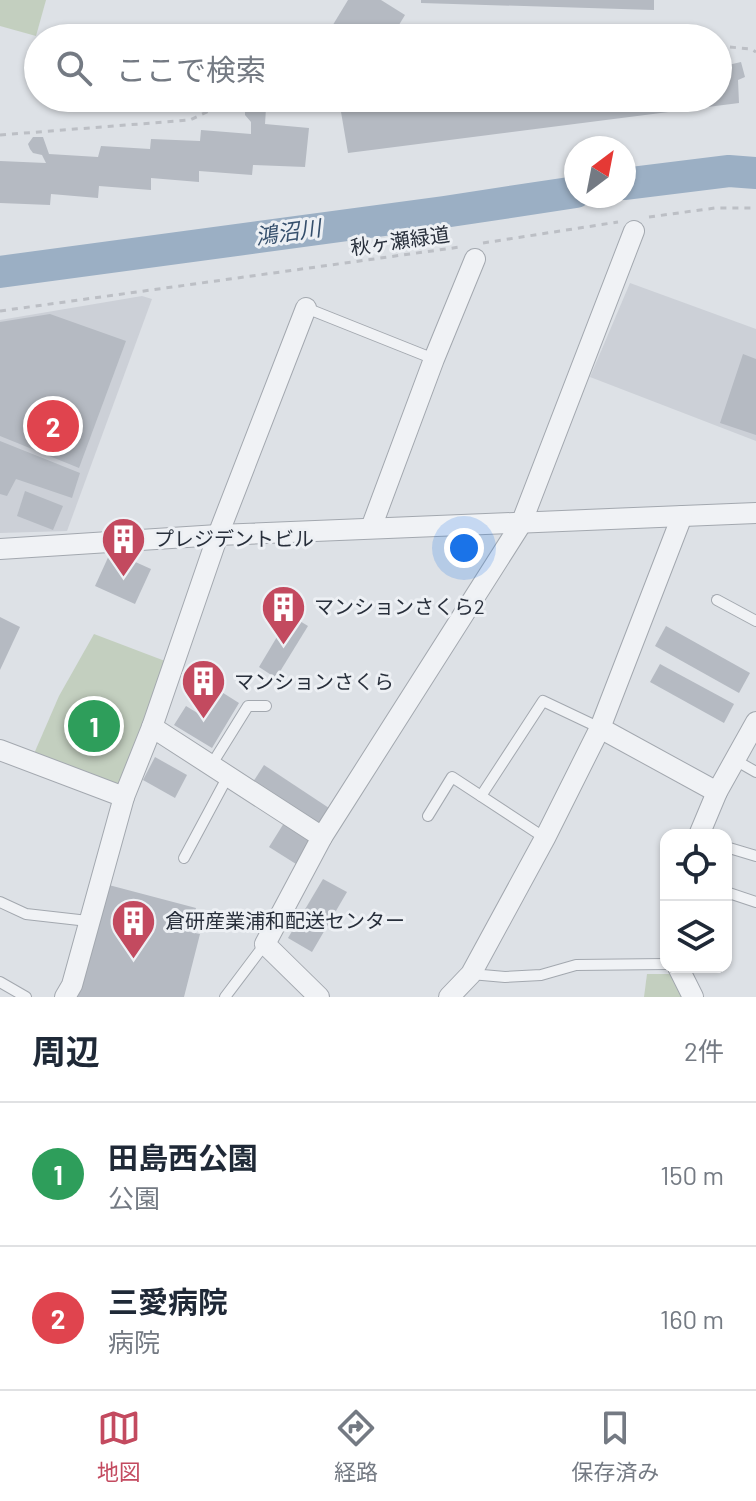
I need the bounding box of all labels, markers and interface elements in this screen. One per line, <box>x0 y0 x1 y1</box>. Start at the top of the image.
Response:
search box <box>24 24 732 112</box>
icon: search <box>52 46 96 90</box>
text: ここで検索 <box>116 51 266 87</box>
north arrow <box>564 136 636 208</box>
water label: 鴻沼川 <box>253 213 324 248</box>
street label: 秋ヶ瀬緑道 <box>349 221 451 259</box>
pin: 2 <box>27 396 79 456</box>
building icon: プレジデントビル <box>99 515 147 578</box>
place label: プレジデントビル <box>154 526 314 550</box>
your location <box>444 528 484 568</box>
building icon: マンションさくら2 <box>259 583 307 646</box>
place label: マンションさくら2 <box>314 594 485 618</box>
building icon: マンションさくら <box>179 658 227 721</box>
place label: マンションさくら <box>234 669 394 693</box>
pin: 1 <box>68 696 120 756</box>
map controls <box>660 829 732 973</box>
button: locate <box>660 829 732 901</box>
building icon: 倉研産業浦和配送センター <box>110 897 158 960</box>
button: layers <box>660 901 732 973</box>
place label: 倉研産業浦和配送センター <box>165 908 405 932</box>
text: 周辺 <box>32 1030 100 1071</box>
text: 2件 <box>684 1035 724 1066</box>
text: 田島西公園 <box>108 1139 258 1175</box>
text: 1 <box>53 1159 63 1190</box>
text: 150 m <box>660 1159 724 1190</box>
text: 公園 <box>108 1182 160 1213</box>
text: 三愛病院 <box>108 1283 228 1319</box>
text: 2 <box>51 1303 65 1334</box>
text: 160 m <box>660 1303 724 1334</box>
text: 病院 <box>108 1326 160 1357</box>
tab: 地図 <box>97 1406 141 1486</box>
tab: 経路 <box>334 1406 378 1486</box>
tab: 保存済み <box>571 1406 659 1486</box>

